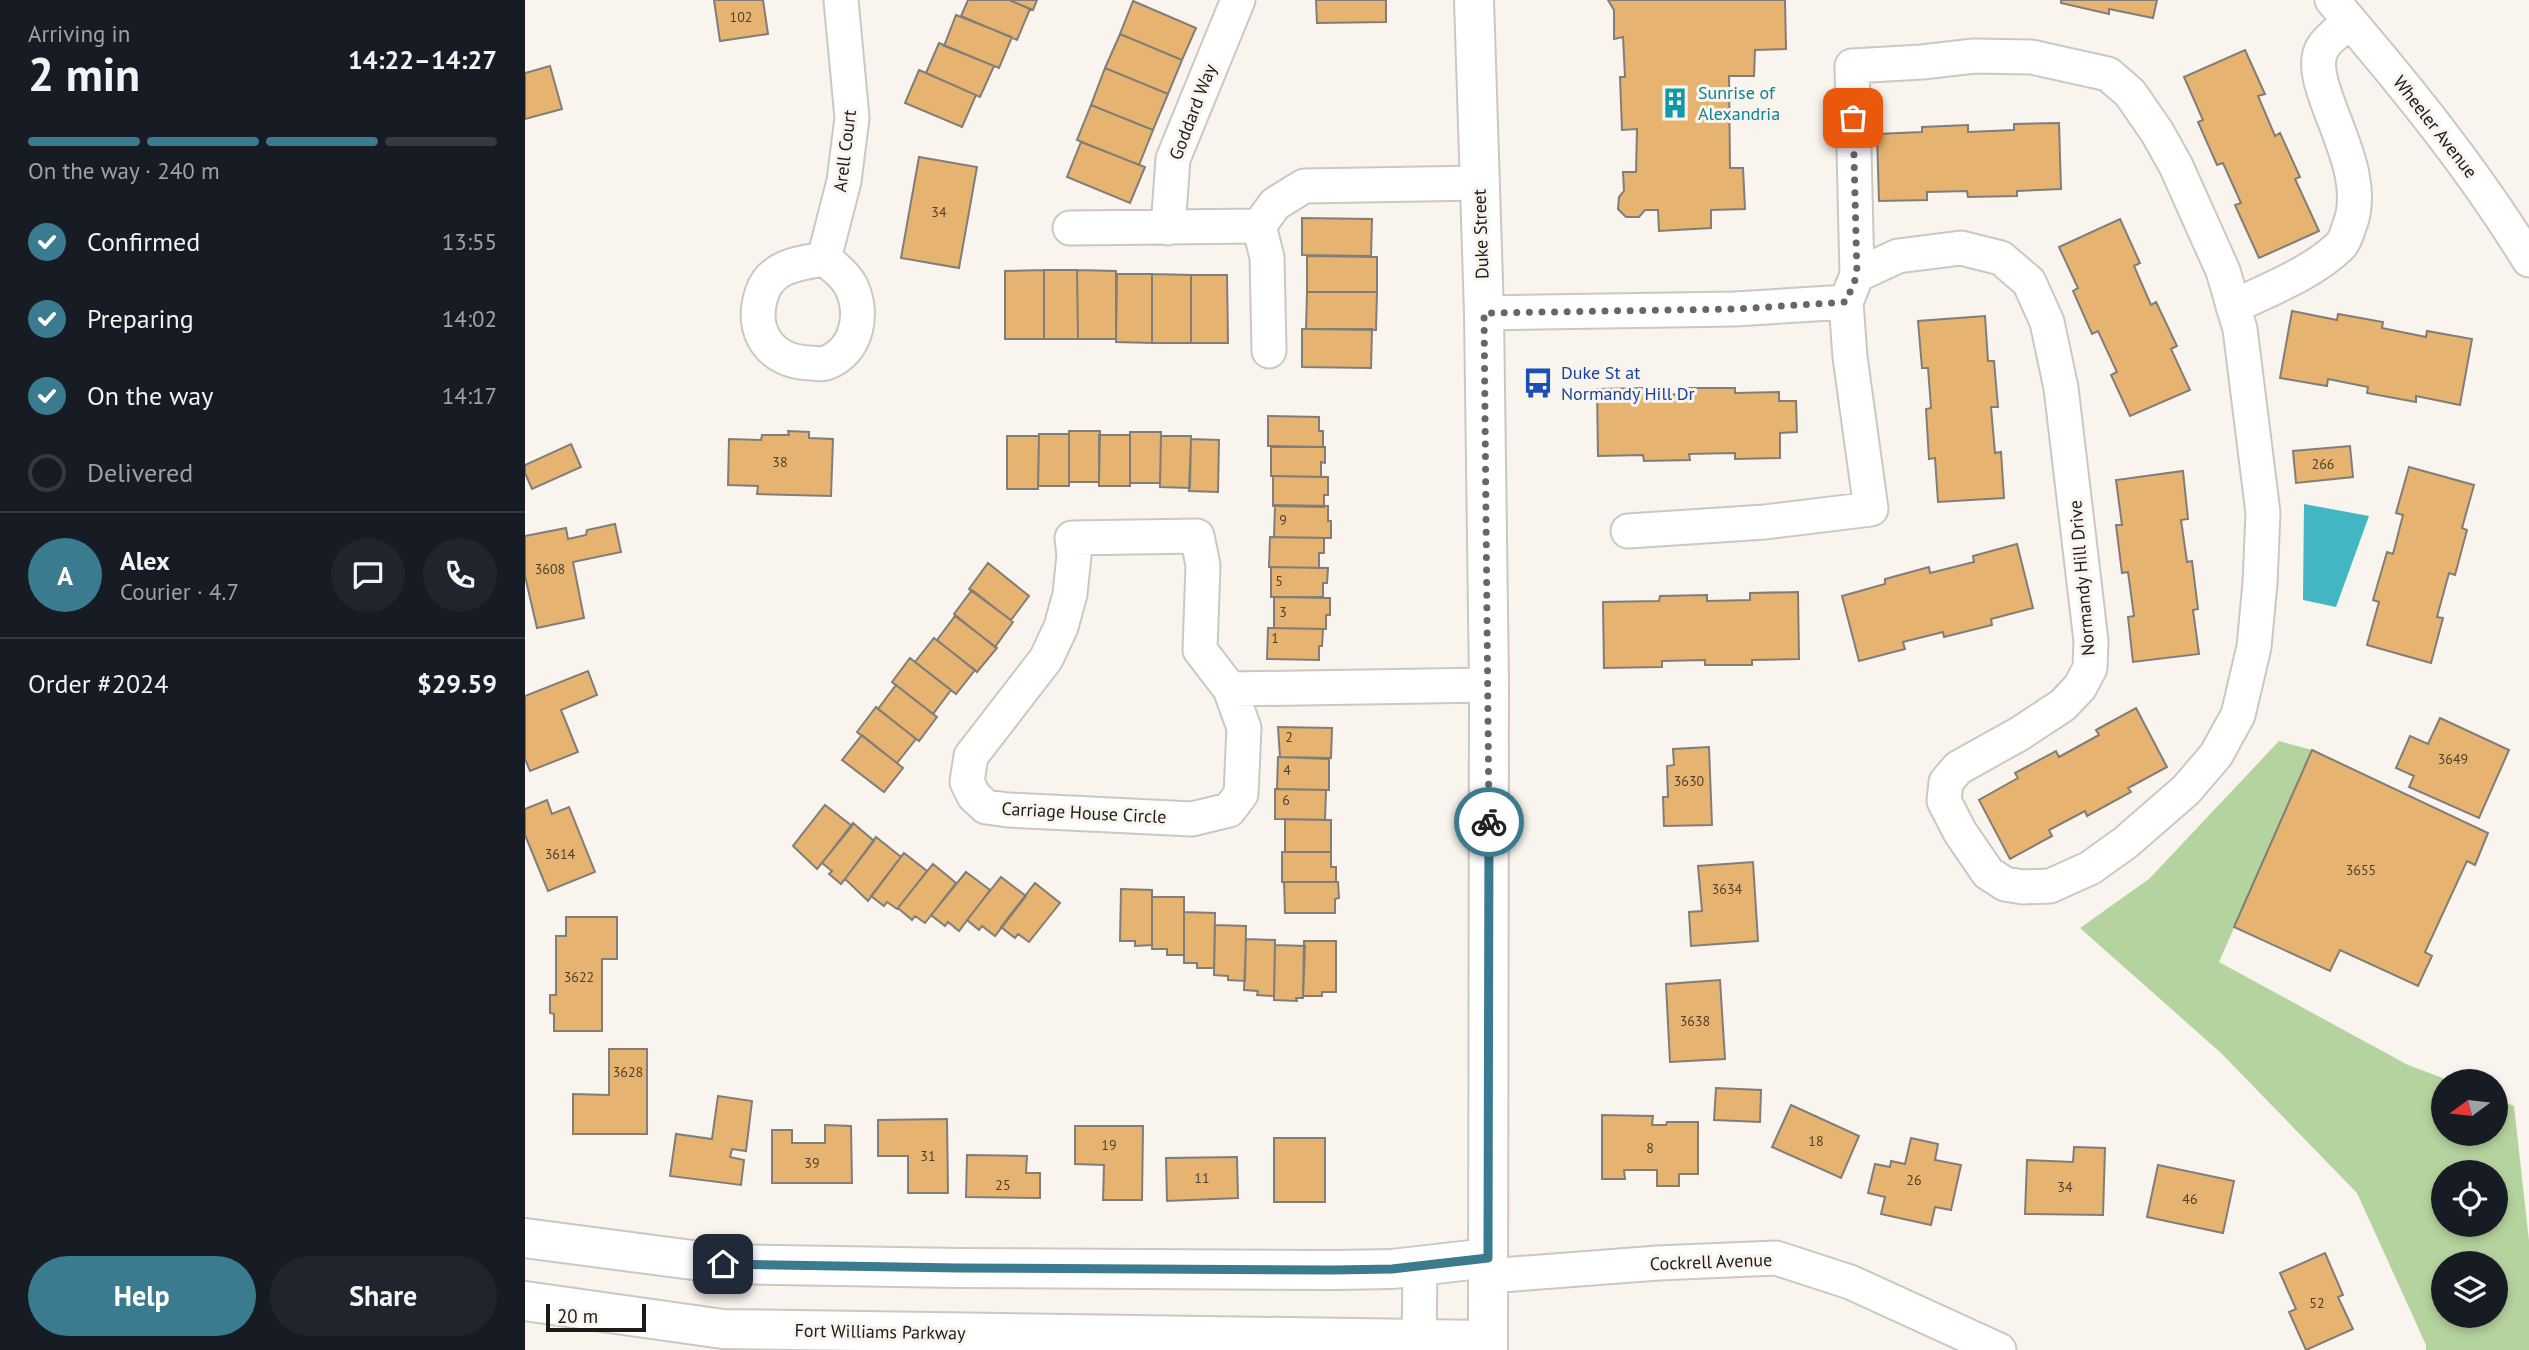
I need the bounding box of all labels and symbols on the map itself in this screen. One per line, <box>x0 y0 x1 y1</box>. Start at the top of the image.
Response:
house number: 102 <box>730 8 752 26</box>
street label: Goddard Way <box>1164 60 1222 163</box>
street label: Wheeler Avenue <box>2388 71 2483 183</box>
place label: Sunrise of Alexandria <box>1698 81 1780 125</box>
building icon: Sunrise of Alexandria <box>1658 86 1692 120</box>
pin <box>1823 88 1883 148</box>
street label: Arell Court <box>828 108 861 193</box>
street label: Duke Street <box>1467 189 1494 279</box>
house number: 34 <box>931 203 947 221</box>
place label: Duke St at Normandy Hill Dr <box>1561 361 1695 405</box>
bus stop icon: Duke St at Normandy Hill Dr <box>1521 366 1555 400</box>
house number: 38 <box>772 453 788 471</box>
house number: 266 <box>2312 455 2334 473</box>
street label: Normandy Hill Drive <box>2063 499 2100 657</box>
house number: 9 <box>1279 511 1287 529</box>
house number: 3608 <box>535 560 565 578</box>
house number: 5 <box>1275 572 1283 590</box>
house number: 3 <box>1279 603 1287 621</box>
house number: 1 <box>1271 629 1279 647</box>
house number: 2 <box>1285 728 1293 746</box>
house number: 3649 <box>2438 750 2468 768</box>
house number: 4 <box>1283 761 1291 779</box>
house number: 3630 <box>1674 772 1705 790</box>
courier <box>1454 787 1524 857</box>
house number: 6 <box>1282 791 1290 809</box>
street label: Carriage House Circle <box>1001 797 1167 828</box>
house number: 3614 <box>545 845 576 863</box>
house number: 3655 <box>2346 861 2376 879</box>
house number: 3634 <box>1712 880 1743 898</box>
house number: 3622 <box>564 968 594 986</box>
house number: 3638 <box>1680 1012 1710 1030</box>
house number: 3628 <box>613 1063 643 1081</box>
north arrow <box>2431 1069 2508 1146</box>
house number: 18 <box>1808 1132 1824 1150</box>
house number: 19 <box>1101 1136 1117 1154</box>
house number: 8 <box>1646 1139 1654 1157</box>
house number: 31 <box>920 1147 936 1165</box>
house number: 39 <box>804 1154 820 1172</box>
house number: 11 <box>1194 1169 1210 1187</box>
house number: 26 <box>1906 1171 1922 1189</box>
house number: 25 <box>995 1176 1011 1194</box>
house number: 34 <box>2057 1178 2073 1196</box>
house number: 46 <box>2182 1190 2198 1208</box>
pin <box>693 1234 753 1294</box>
street label: Cockrell Avenue <box>1649 1248 1772 1275</box>
house number: 52 <box>2309 1294 2325 1312</box>
scale bar <box>546 1301 646 1333</box>
street label: Fort Williams Parkway <box>794 1319 966 1344</box>

